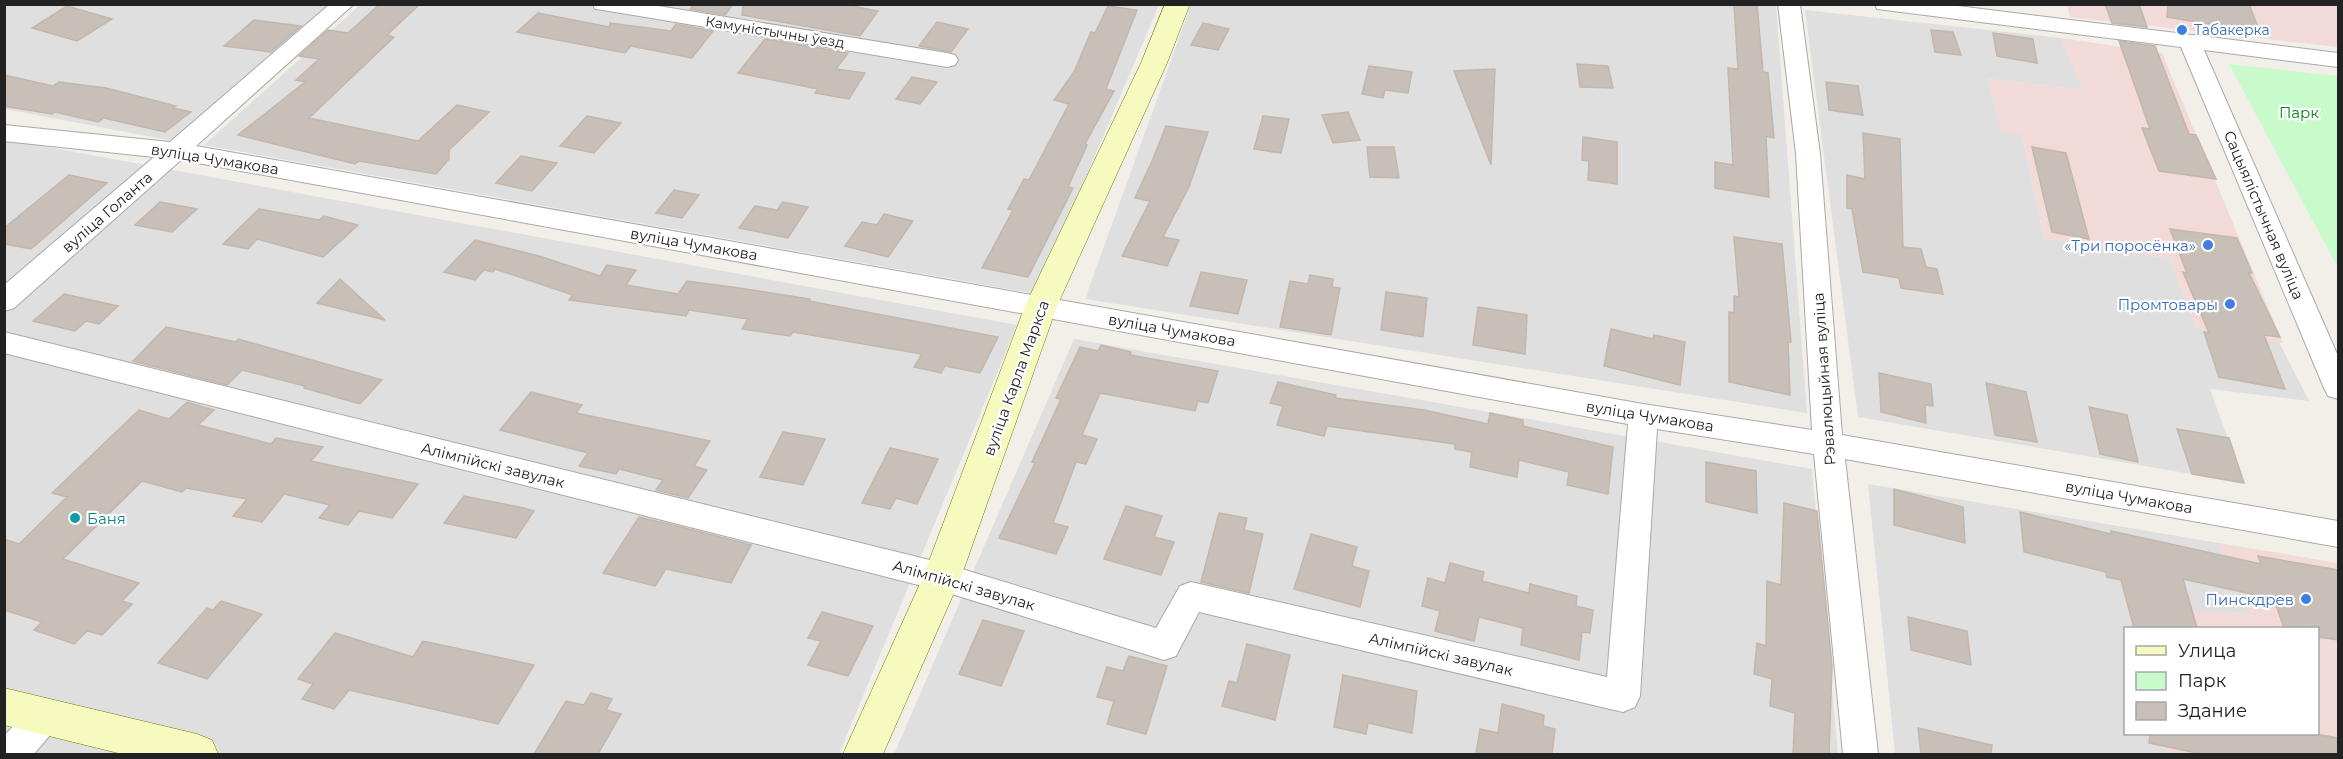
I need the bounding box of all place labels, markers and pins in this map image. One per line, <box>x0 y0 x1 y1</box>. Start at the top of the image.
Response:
place label: Табакерка <box>2194 21 2270 39</box>
marker: Табакерка <box>2175 23 2189 37</box>
place label: «Три поросёнка» <box>2064 236 2196 255</box>
marker: «Три поросёнка» <box>2201 238 2215 252</box>
place label: Промтовары <box>2118 295 2218 314</box>
marker: Промтовары <box>2223 297 2237 311</box>
place label: Баня <box>87 509 126 528</box>
marker: Баня <box>68 511 82 525</box>
place label: Пинскдрев <box>2206 590 2294 609</box>
marker: Пинскдрев <box>2299 592 2313 606</box>

